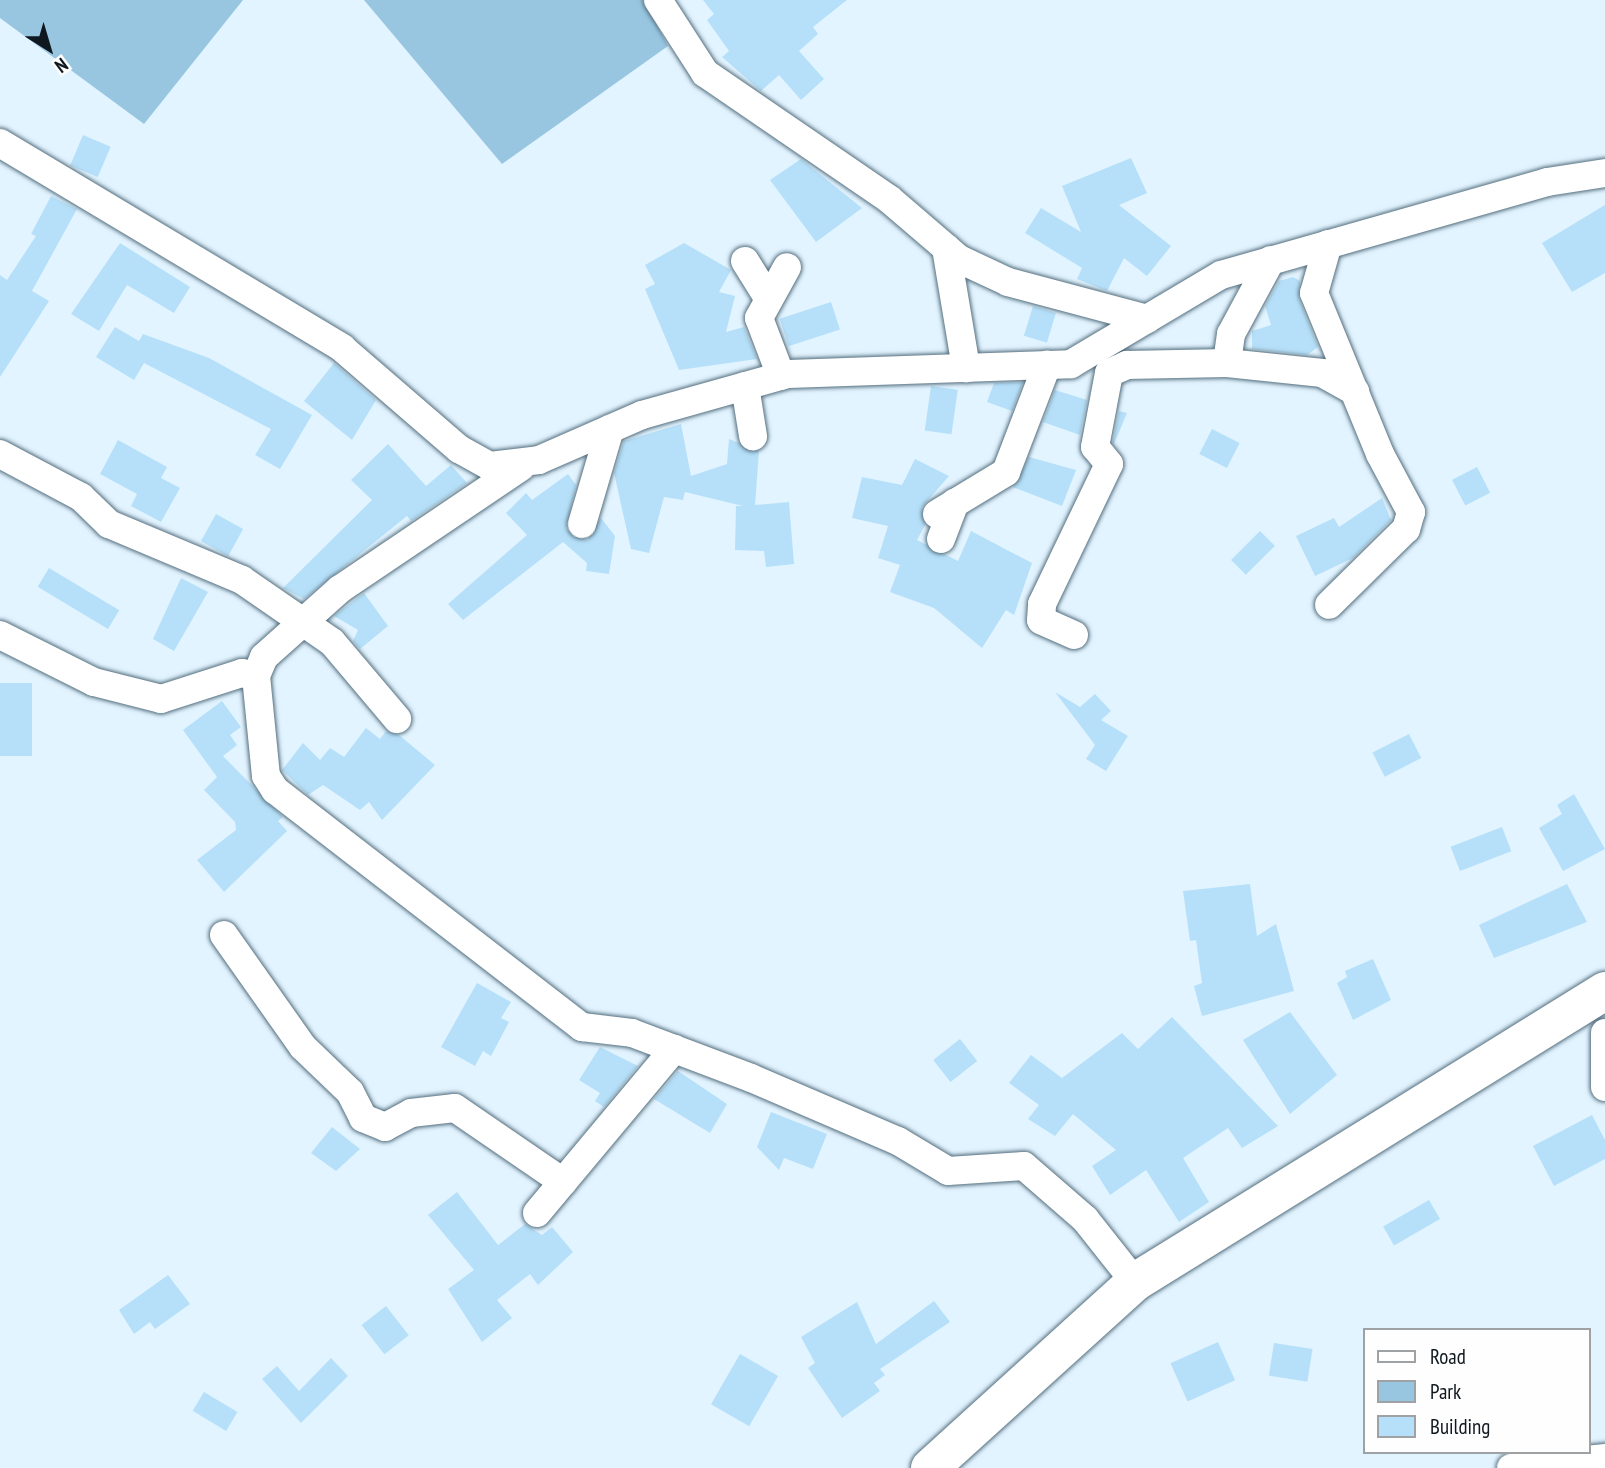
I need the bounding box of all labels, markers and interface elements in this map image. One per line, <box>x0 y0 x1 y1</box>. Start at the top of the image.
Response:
north arrow <box>14 14 84 84</box>
text: N <box>50 53 73 78</box>
legend <box>1364 1328 1591 1454</box>
text: Road <box>1430 1343 1466 1370</box>
text: Park <box>1430 1378 1461 1405</box>
text: Building <box>1430 1413 1490 1440</box>

